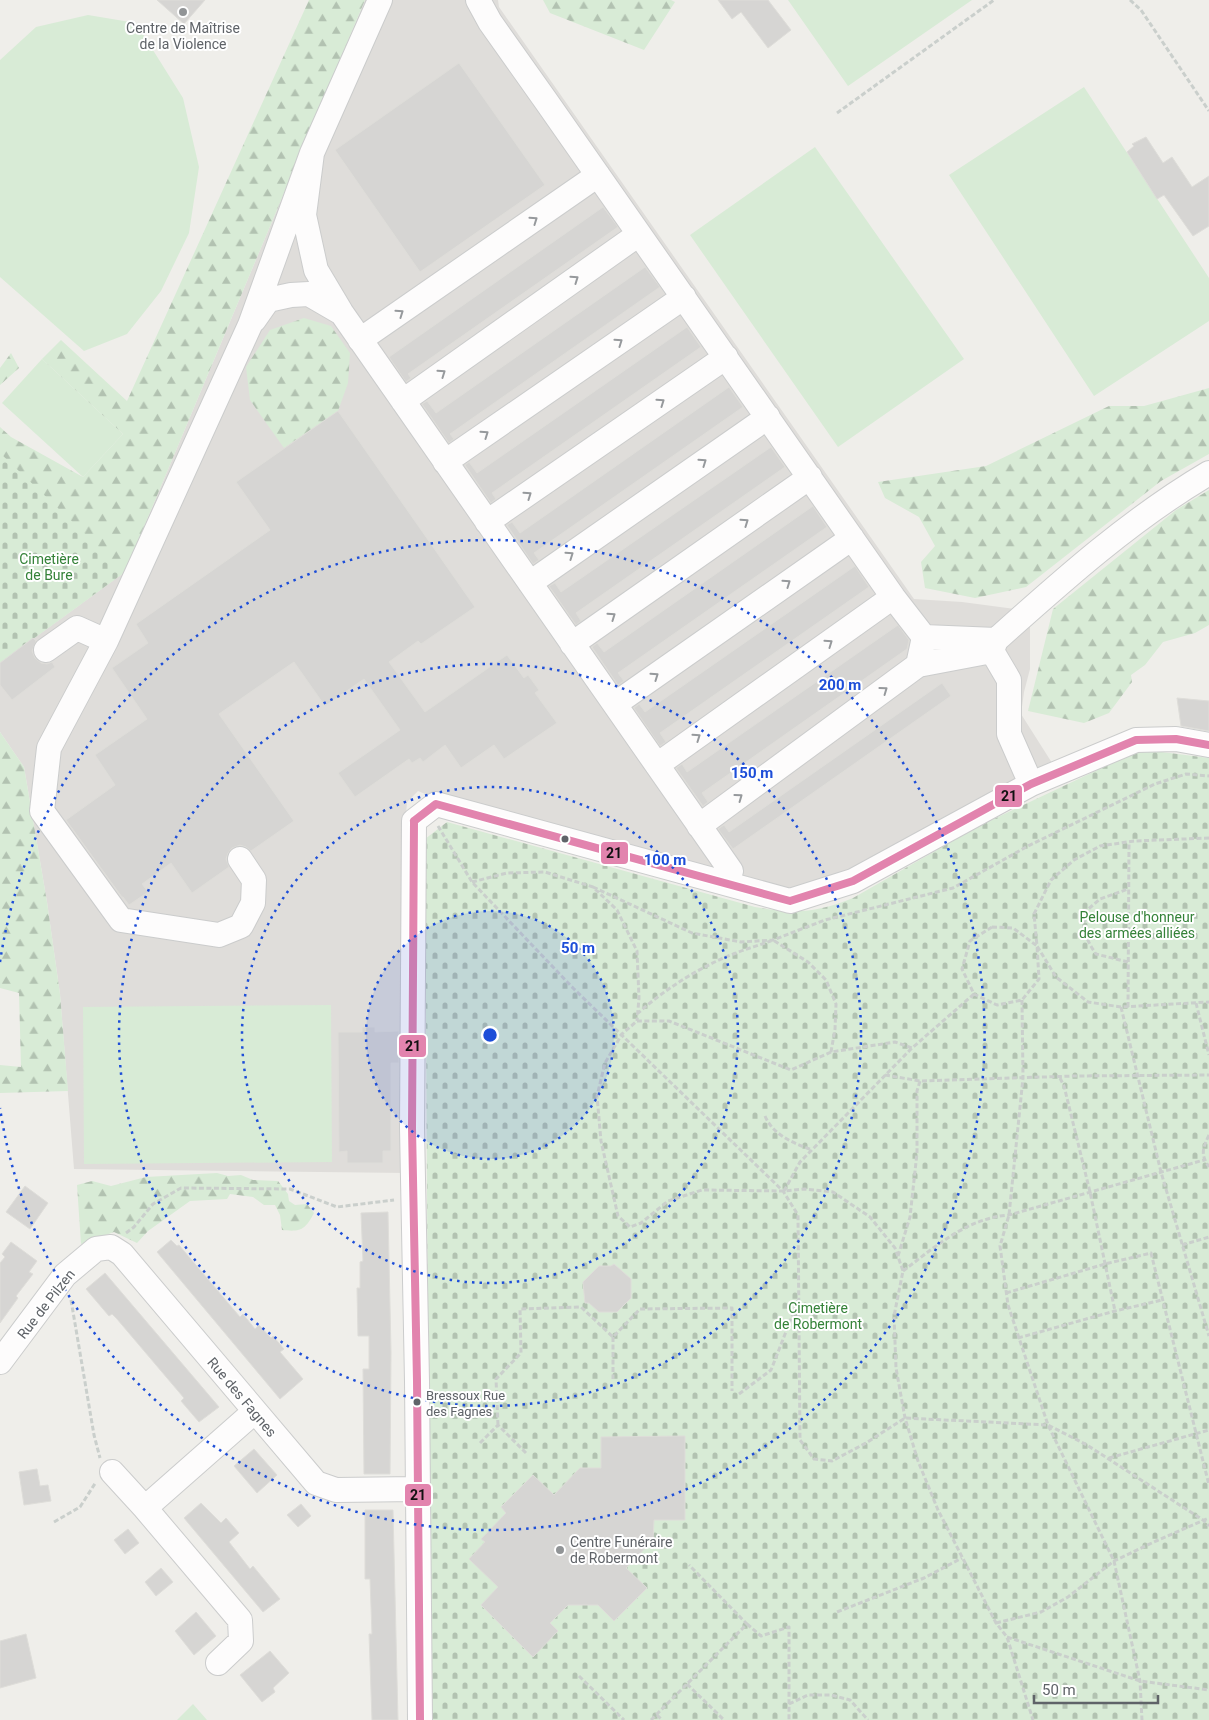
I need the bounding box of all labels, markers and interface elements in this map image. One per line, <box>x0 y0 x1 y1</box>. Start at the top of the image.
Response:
marker: Centre de Maîtrise de la Violence <box>177 6 189 18</box>
place label: Centre de Maîtrise de la Violence <box>126 20 240 52</box>
one-way arrow <box>528 217 537 226</box>
one-way arrow <box>569 276 579 285</box>
one-way arrow <box>395 310 404 319</box>
one-way arrow <box>613 339 623 348</box>
one-way arrow <box>437 370 446 379</box>
one-way arrow <box>655 399 665 408</box>
one-way arrow <box>480 431 489 440</box>
one-way arrow <box>697 459 707 468</box>
one-way arrow <box>522 492 531 501</box>
one-way arrow <box>740 519 749 528</box>
park label: Cimetière de Bure <box>19 551 79 583</box>
one-way arrow <box>564 552 574 561</box>
one-way arrow <box>782 580 791 589</box>
one-way arrow <box>606 613 616 622</box>
one-way arrow <box>823 640 833 649</box>
one-way arrow <box>649 673 658 682</box>
text: 200 m <box>819 676 861 694</box>
one-way arrow <box>878 687 888 696</box>
one-way arrow <box>691 734 701 743</box>
text: 150 m <box>731 764 773 782</box>
line badge: 21 <box>994 784 1023 808</box>
text: 21 <box>1001 788 1017 804</box>
one-way arrow <box>733 794 743 803</box>
unlabelled marker <box>560 834 570 844</box>
line badge: 21 <box>600 841 629 865</box>
text: 21 <box>606 845 622 861</box>
text: 100 m <box>644 851 686 869</box>
park label: Pelouse d'honneur des armées alliées <box>1079 909 1195 941</box>
text: 50 m <box>561 939 595 957</box>
centre of rings <box>481 1026 499 1044</box>
line badge: 21 <box>398 1034 427 1058</box>
text: 21 <box>405 1038 421 1054</box>
street label: Rue de Pilzen <box>14 1266 78 1342</box>
park label: Cimetière de Robermont <box>774 1300 862 1332</box>
street label: Rue des Fagnes <box>204 1354 280 1440</box>
place label: Bressoux Rue des Fagnes <box>426 1388 505 1419</box>
marker: Bressoux Rue des Fagnes <box>412 1397 422 1407</box>
line badge: 21 <box>404 1483 432 1507</box>
text: 21 <box>410 1487 426 1503</box>
place label: Centre Funéraire de Robermont <box>570 1534 672 1566</box>
marker: Centre Funéraire de Robermont <box>554 1544 566 1556</box>
scale bar <box>1034 1672 1158 1704</box>
text: 50 m <box>1042 1681 1076 1699</box>

